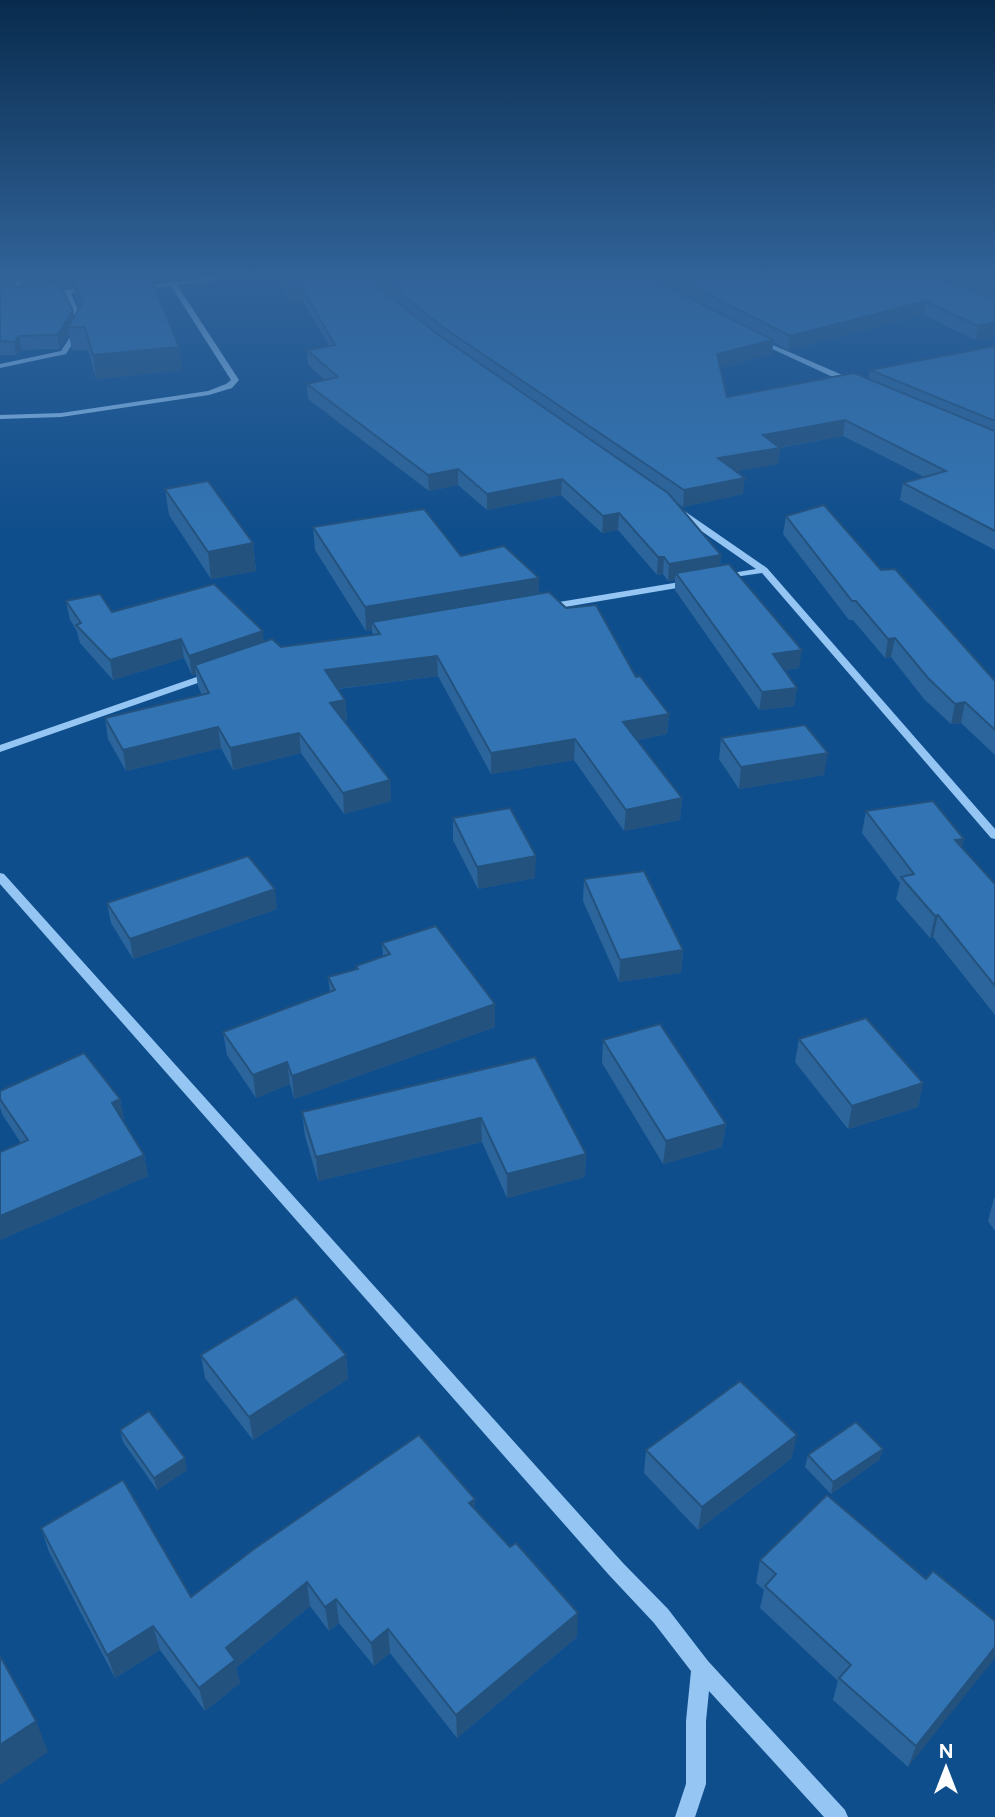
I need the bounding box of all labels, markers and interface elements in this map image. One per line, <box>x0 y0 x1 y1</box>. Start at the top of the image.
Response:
north arrow <box>911 1733 981 1803</box>
text: N <box>939 1740 953 1763</box>

